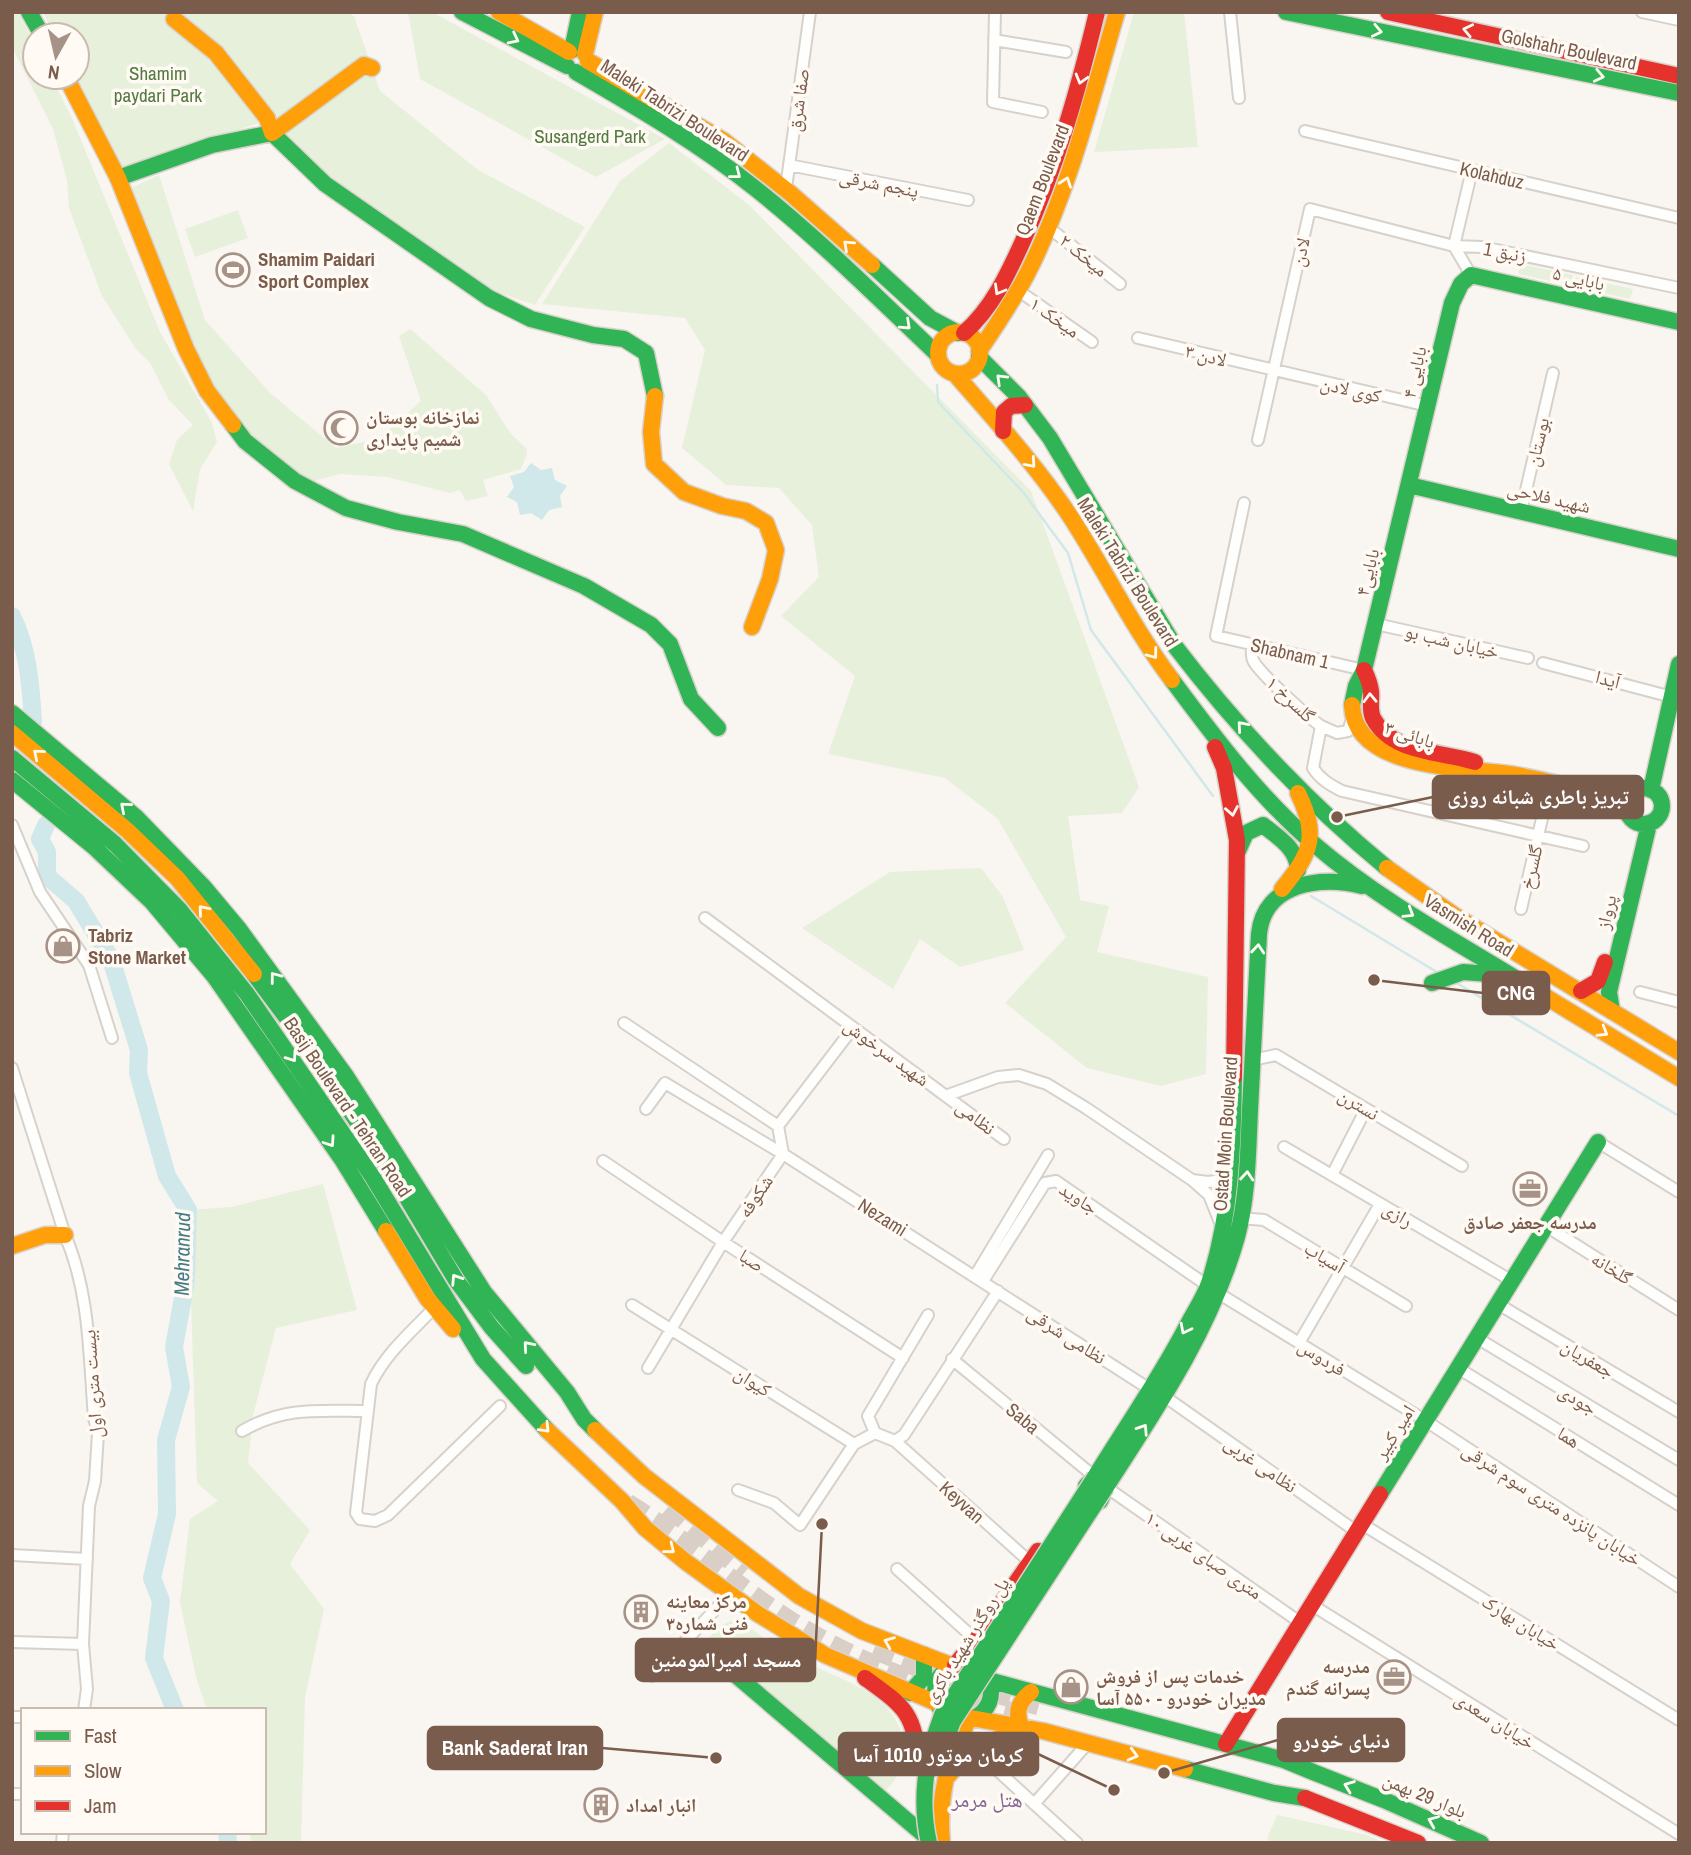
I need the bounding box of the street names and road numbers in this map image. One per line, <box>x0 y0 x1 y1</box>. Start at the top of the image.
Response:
street label: Golshahr Boulevard <box>1499 22 1639 76</box>
street label: Maleki Tabrizi Boulevard <box>596 52 754 168</box>
street label: صفا شرق <box>781 67 815 133</box>
street label: Qaem Boulevard <box>1009 121 1075 239</box>
street label: Kolahduz <box>1457 155 1527 195</box>
street label: پنجم شرقی <box>837 163 921 203</box>
street label: میخک ۲ <box>1054 227 1114 283</box>
street label: لادن <box>1284 235 1316 269</box>
street label: زنبق 1 <box>1481 235 1529 269</box>
street label: ۵ بابایی <box>1550 259 1608 297</box>
street label: میخک ۱ <box>1025 290 1085 344</box>
street label: لادن ۳ <box>1183 337 1229 373</box>
street label: بابایی ۴ <box>1395 343 1433 401</box>
street label: کوی لادن <box>1318 369 1384 409</box>
street label: بوستان <box>1519 415 1555 469</box>
street label: شهید فلاحی <box>1505 475 1593 519</box>
street label: Maleki Tabrizi Boulevard <box>1072 492 1184 652</box>
street label: بابایی۴ <box>1349 545 1385 599</box>
street label: خیابان شب بو <box>1402 618 1502 664</box>
street label: Shabnam 1 <box>1248 631 1332 675</box>
street label: آیدا <box>1593 663 1624 695</box>
street label: گلسرخ ۱ <box>1261 670 1321 728</box>
street label: بابائی ۳ <box>1382 714 1438 754</box>
street label: گلسرخ <box>1513 842 1549 892</box>
street label: Vasmish Road <box>1419 887 1519 963</box>
street label: پرواز <box>1589 892 1623 933</box>
street label: Basij Boulevard - Tehran Road <box>278 1012 418 1202</box>
street label: شهید سرخوش <box>839 1012 935 1092</box>
street label: Ostad Moin Boulevard <box>1207 1056 1243 1212</box>
street label: نسترن <box>1334 1082 1384 1126</box>
street label: نظامی <box>951 1093 1001 1141</box>
street label: شکوفه <box>731 1169 779 1223</box>
street label: جاوید <box>1055 1176 1103 1220</box>
street label: Nezami <box>853 1192 913 1242</box>
street label: رازی <box>1378 1195 1418 1233</box>
street label: آسیاب <box>1300 1235 1351 1280</box>
street label: صبا <box>734 1242 770 1278</box>
street label: گلخانه <box>1587 1245 1638 1291</box>
street label: نظامی شرقی <box>1022 1300 1112 1370</box>
street label: بیست متری اول <box>75 1329 109 1439</box>
street label: فردوس <box>1293 1332 1351 1382</box>
street label: جعفریان <box>1557 1332 1619 1384</box>
street label: کیوان <box>729 1360 777 1402</box>
street label: جودی <box>1554 1377 1602 1421</box>
street label: Saba <box>1001 1396 1046 1440</box>
street label: امیر کبیر <box>1367 1400 1421 1465</box>
street label: هما <box>1553 1420 1585 1454</box>
street label: نظامی غربی <box>1219 1429 1303 1499</box>
street label: خیابان پانزده متری سوم شرقی <box>1457 1436 1647 1573</box>
street label: Keyvan <box>934 1475 990 1529</box>
street label: ۱۰ متری صبای غربی <box>1140 1505 1268 1605</box>
street label: پل روگذر شهید باکری <box>917 1572 1015 1708</box>
street label: خیابان بهارک <box>1477 1588 1565 1656</box>
street label: خیابان سعدی <box>1450 1685 1540 1755</box>
street label: بلوار 29 بهمن <box>1379 1766 1471 1824</box>

